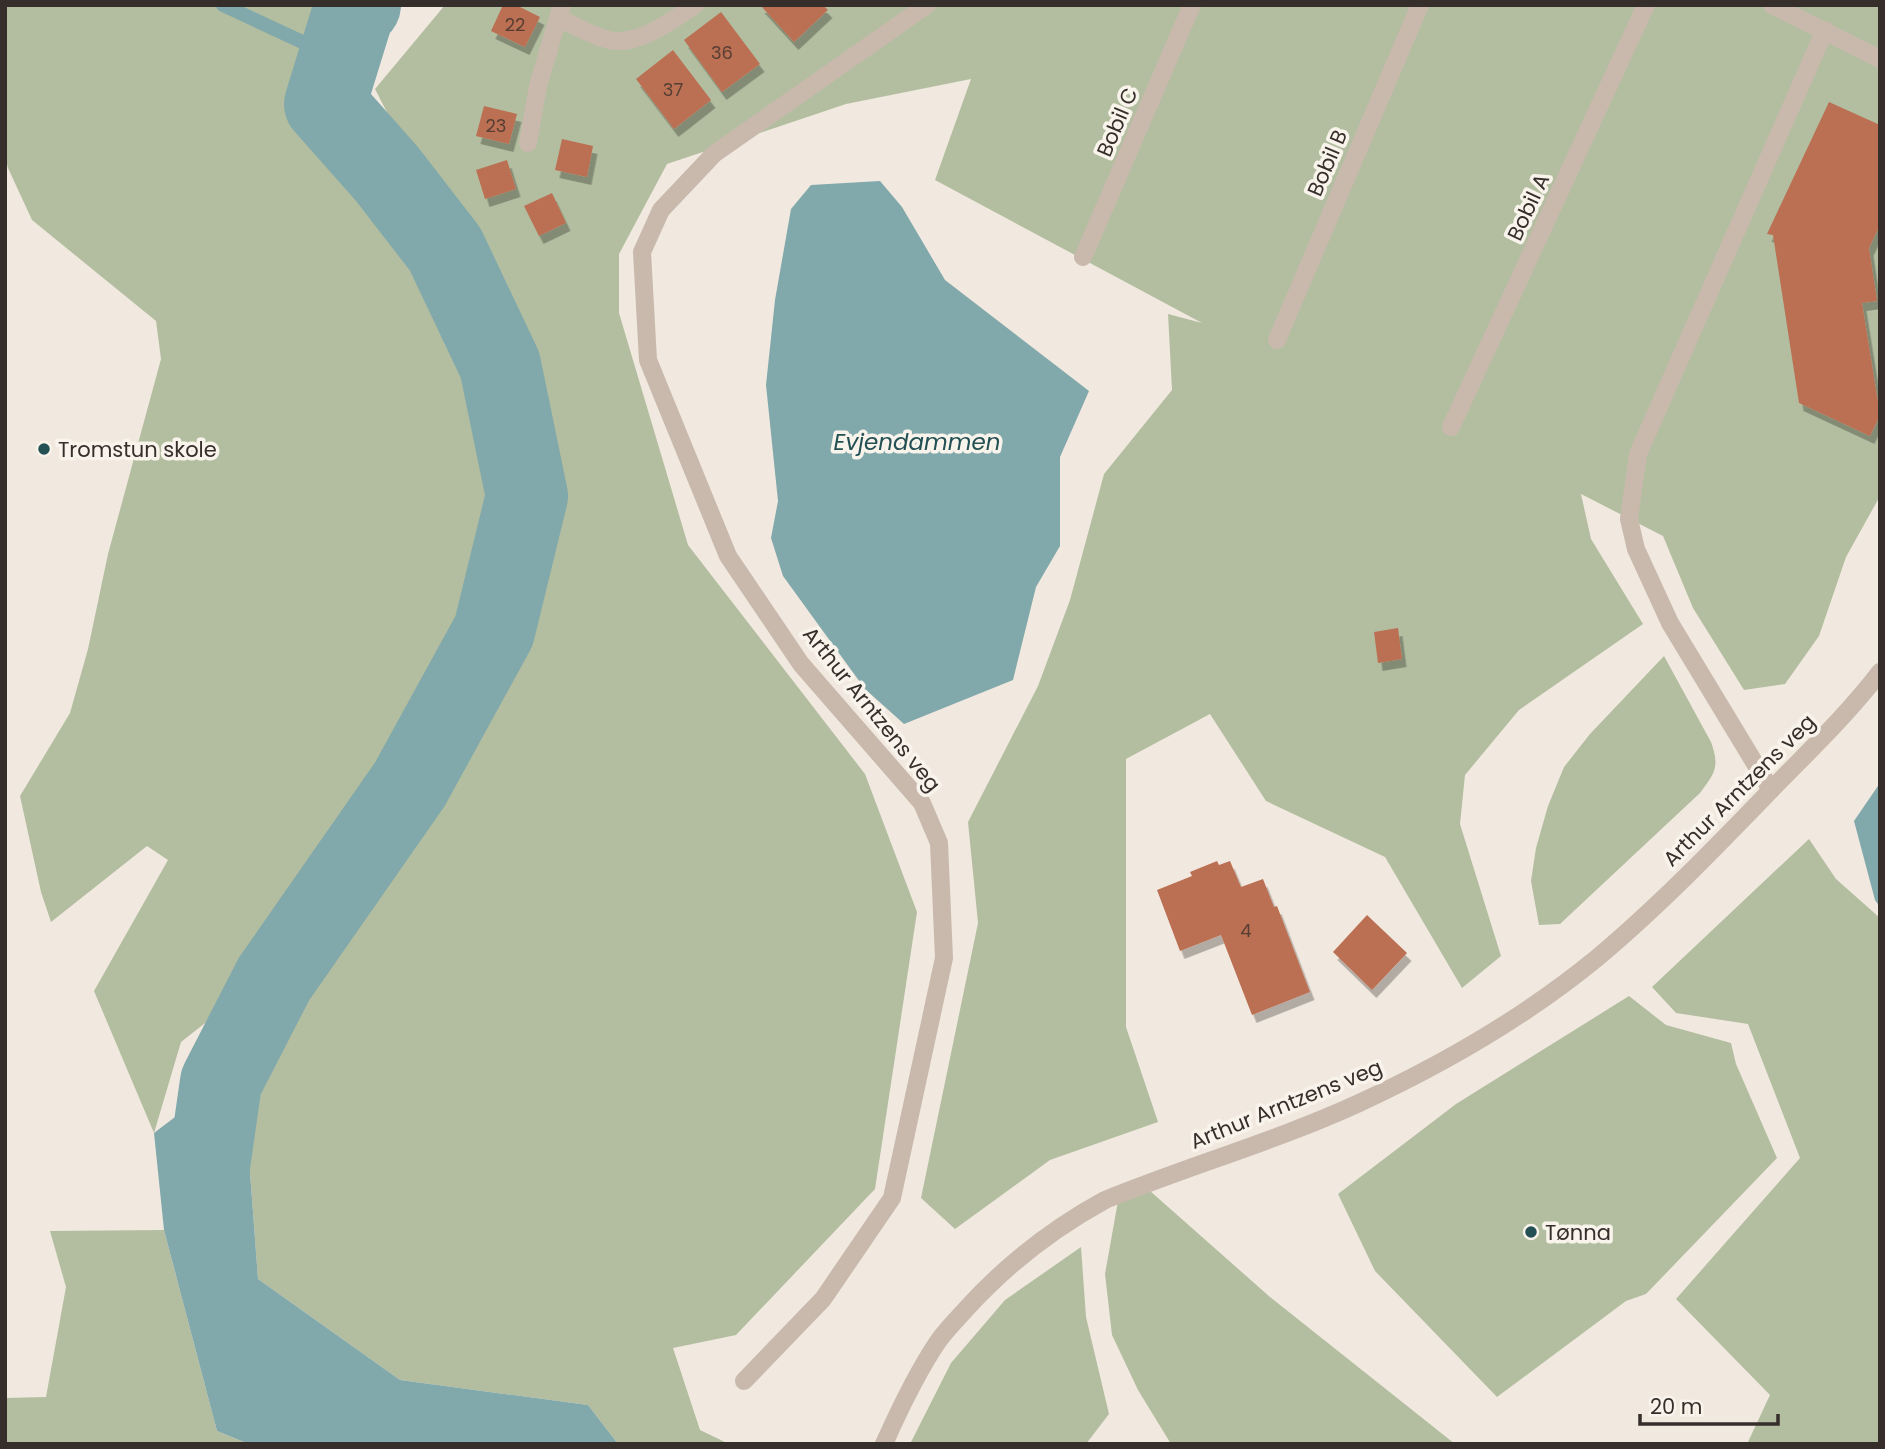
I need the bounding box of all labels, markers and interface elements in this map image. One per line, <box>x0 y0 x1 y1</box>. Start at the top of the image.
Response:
house number: 22 <box>505 12 525 37</box>
house number: 36 <box>711 40 733 65</box>
house number: 37 <box>663 77 683 102</box>
street label: Bobil C <box>1089 83 1145 161</box>
house number: 23 <box>486 113 506 138</box>
street label: Bobil B <box>1300 125 1354 201</box>
street label: Bobil A <box>1500 169 1556 245</box>
water label: Evjendammen <box>834 426 1000 458</box>
place label: Tromstun skole <box>58 435 217 464</box>
marker: Tromstun skole <box>36 441 52 457</box>
street label: Arthur Arntzens veg <box>796 620 948 798</box>
street label: Arthur Arntzens veg <box>1656 707 1822 873</box>
house number: 4 <box>1240 918 1252 943</box>
street label: Arthur Arntzens veg <box>1186 1052 1386 1156</box>
place label: Tønna <box>1545 1218 1611 1247</box>
marker: Tønna <box>1523 1224 1539 1240</box>
scale bar <box>1640 1382 1778 1426</box>
text: 20 m <box>1650 1392 1703 1421</box>

